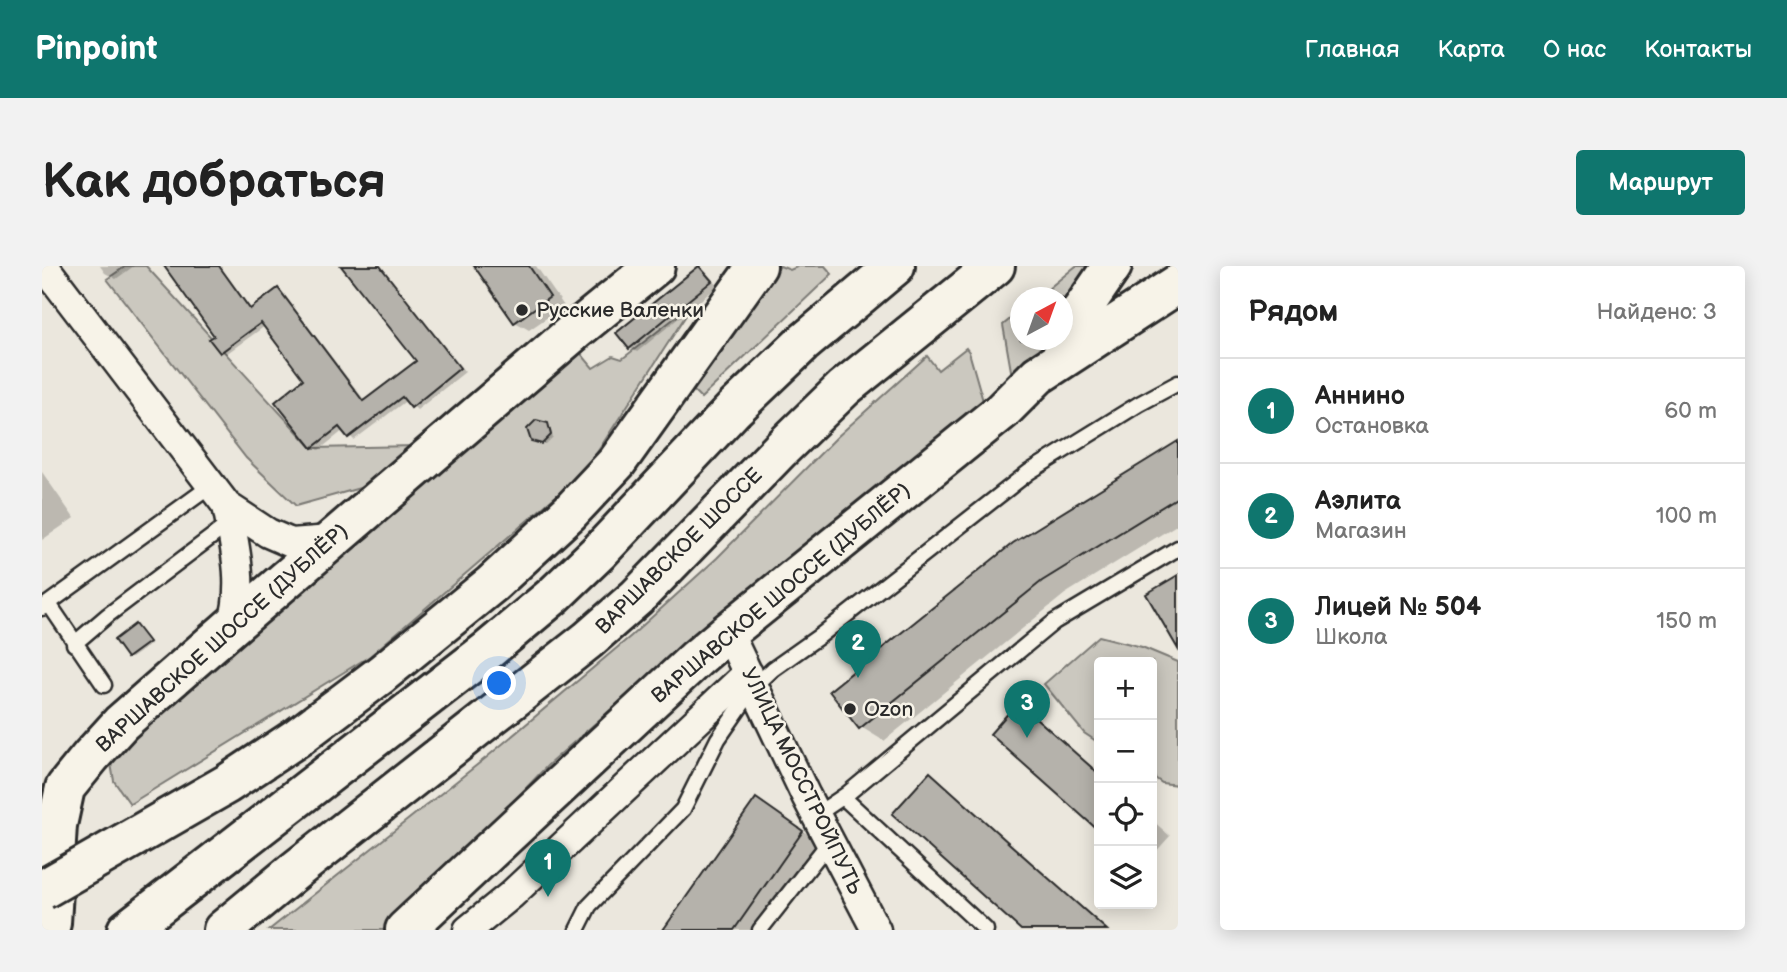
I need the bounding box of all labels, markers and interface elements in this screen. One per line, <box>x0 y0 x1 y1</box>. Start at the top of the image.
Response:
text: Pinpoint <box>35 29 157 69</box>
text: Главная <box>1305 35 1399 64</box>
text: Карта <box>1437 35 1505 64</box>
text: О нас <box>1543 35 1606 64</box>
text: Контакты <box>1644 35 1752 64</box>
button: Маршрут <box>1576 150 1745 215</box>
text: Как добраться <box>42 153 386 212</box>
north arrow <box>1010 287 1073 350</box>
text: Рядом <box>1248 294 1338 330</box>
place label: Русские Валенки <box>536 298 704 323</box>
text: Найдено: 3 <box>1596 298 1717 326</box>
marker: Русские Валенки <box>514 302 530 318</box>
text: Аннино <box>1315 381 1405 412</box>
text: 1 <box>1266 397 1276 425</box>
text: 60 m <box>1664 397 1717 425</box>
text: Остановка <box>1315 412 1429 440</box>
street label: ВАРШАВСКОЕ ШОССЕ <box>591 463 767 639</box>
street label: ВАРШАВСКОЕ ШОССЕ (ДУБЛЁР) <box>647 477 915 709</box>
text: Аэлита <box>1315 486 1401 517</box>
text: 2 <box>1264 502 1278 530</box>
text: 100 m <box>1656 502 1717 530</box>
text: Магазин <box>1315 517 1407 545</box>
street label: ВАРШАВСКОЕ ШОССЕ (ДУБЛЁР) <box>91 518 353 758</box>
text: Лицей № 504 <box>1315 592 1481 623</box>
text: 3 <box>1264 607 1278 635</box>
text: 150 m <box>1656 607 1717 635</box>
pin: 2 <box>835 620 881 678</box>
text: Школа <box>1315 623 1388 651</box>
map controls <box>1094 657 1157 909</box>
button: + <box>1094 657 1157 720</box>
street label: УЛИЦА МОССТРОЙПУТЬ <box>736 663 868 899</box>
your location <box>482 666 516 700</box>
pin: 3 <box>1004 680 1050 738</box>
place label: Ozon <box>864 697 913 722</box>
marker: Ozon <box>842 701 858 717</box>
button: − <box>1094 720 1157 783</box>
button: locate <box>1094 783 1157 846</box>
pin: 1 <box>525 839 571 897</box>
button: layers <box>1094 846 1157 909</box>

